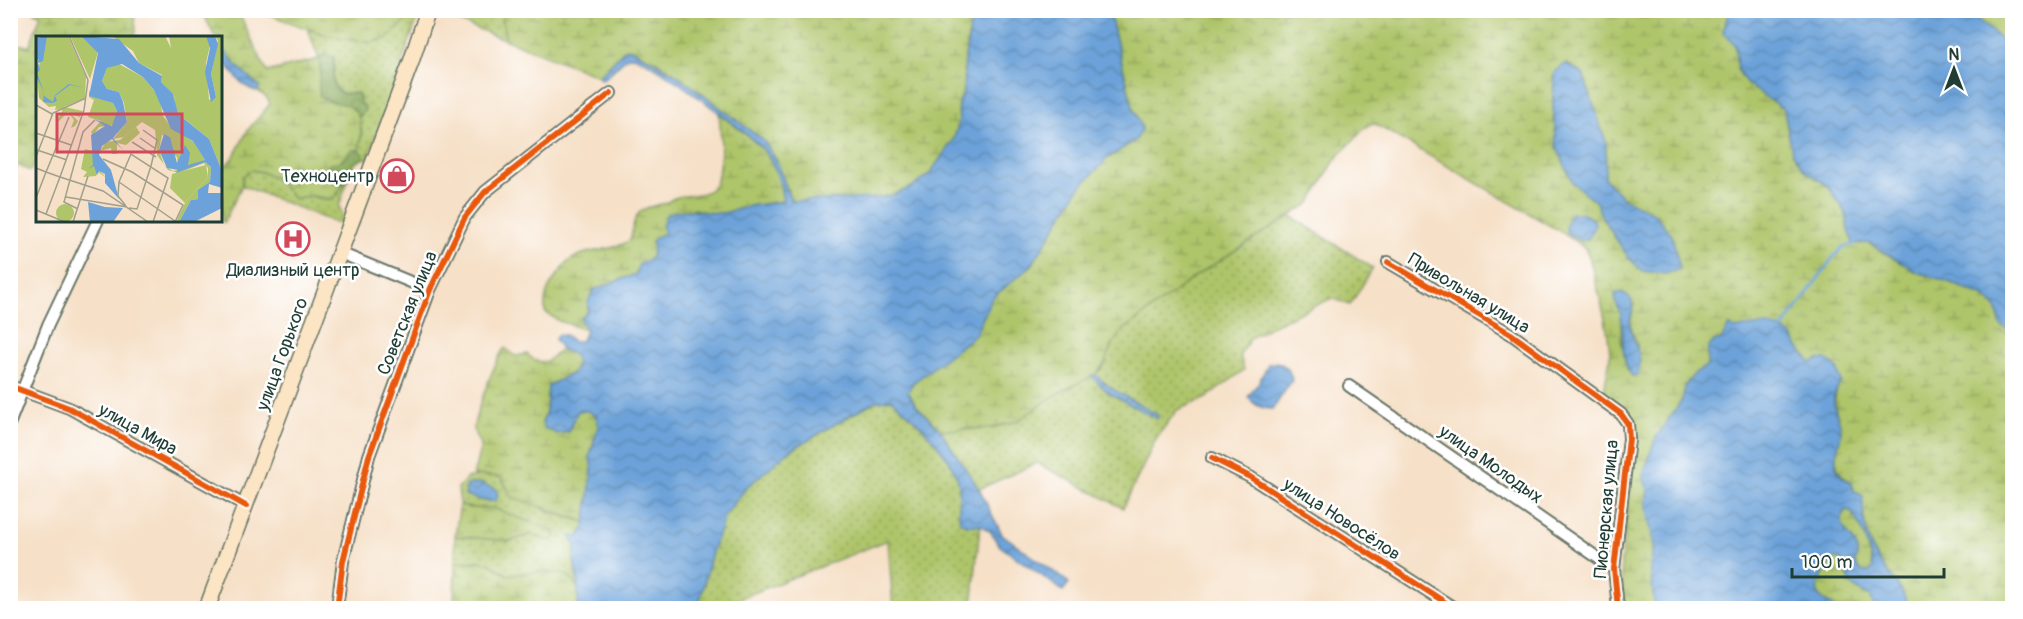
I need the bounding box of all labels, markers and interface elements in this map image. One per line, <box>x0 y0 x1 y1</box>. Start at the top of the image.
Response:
inset map <box>36 36 222 222</box>
north arrow <box>1924 39 1984 99</box>
text: N <box>1949 45 1960 65</box>
shop icon: Техноцентр <box>379 158 415 194</box>
place label: Техноцентр <box>281 165 374 188</box>
hospital icon: Диализный центр <box>275 221 311 257</box>
street label: Советская улица <box>372 248 443 378</box>
street label: Привольная улица <box>1404 248 1534 339</box>
place label: Диализный центр <box>225 259 360 282</box>
street label: улица Горького <box>251 294 314 415</box>
street label: улица Мира <box>93 398 181 460</box>
street label: улица Молодых <box>1433 419 1547 509</box>
street label: Пионерская улица <box>1589 439 1624 579</box>
street label: улица Новосёлов <box>1278 472 1405 566</box>
scale bar <box>1792 541 1944 579</box>
text: 100 m <box>1801 551 1853 574</box>

